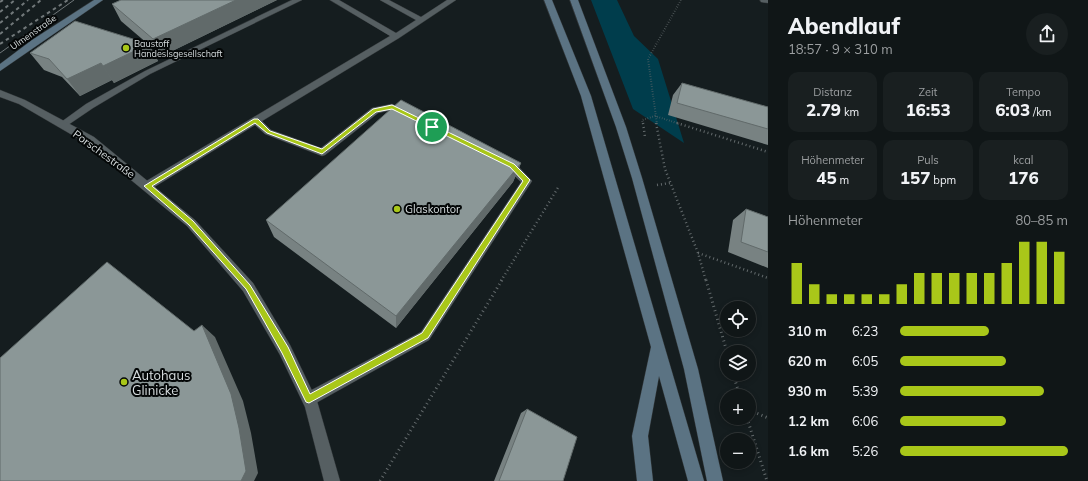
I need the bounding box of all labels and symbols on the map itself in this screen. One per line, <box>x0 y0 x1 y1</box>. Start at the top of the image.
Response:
street label: Ulmenstraße <box>8 12 58 52</box>
place label: Baustoff Handeslsgesellschaft <box>134 38 222 59</box>
marker: Baustoff Handeslsgesellschaft <box>121 43 131 53</box>
pin <box>415 110 449 144</box>
street label: Porschestraße <box>70 127 138 181</box>
place label: Glaskontor <box>405 202 460 216</box>
marker: Glaskontor <box>392 204 402 214</box>
place label: Autohaus Glinicke <box>132 367 190 398</box>
marker: Autohaus Glinicke <box>119 377 129 387</box>

